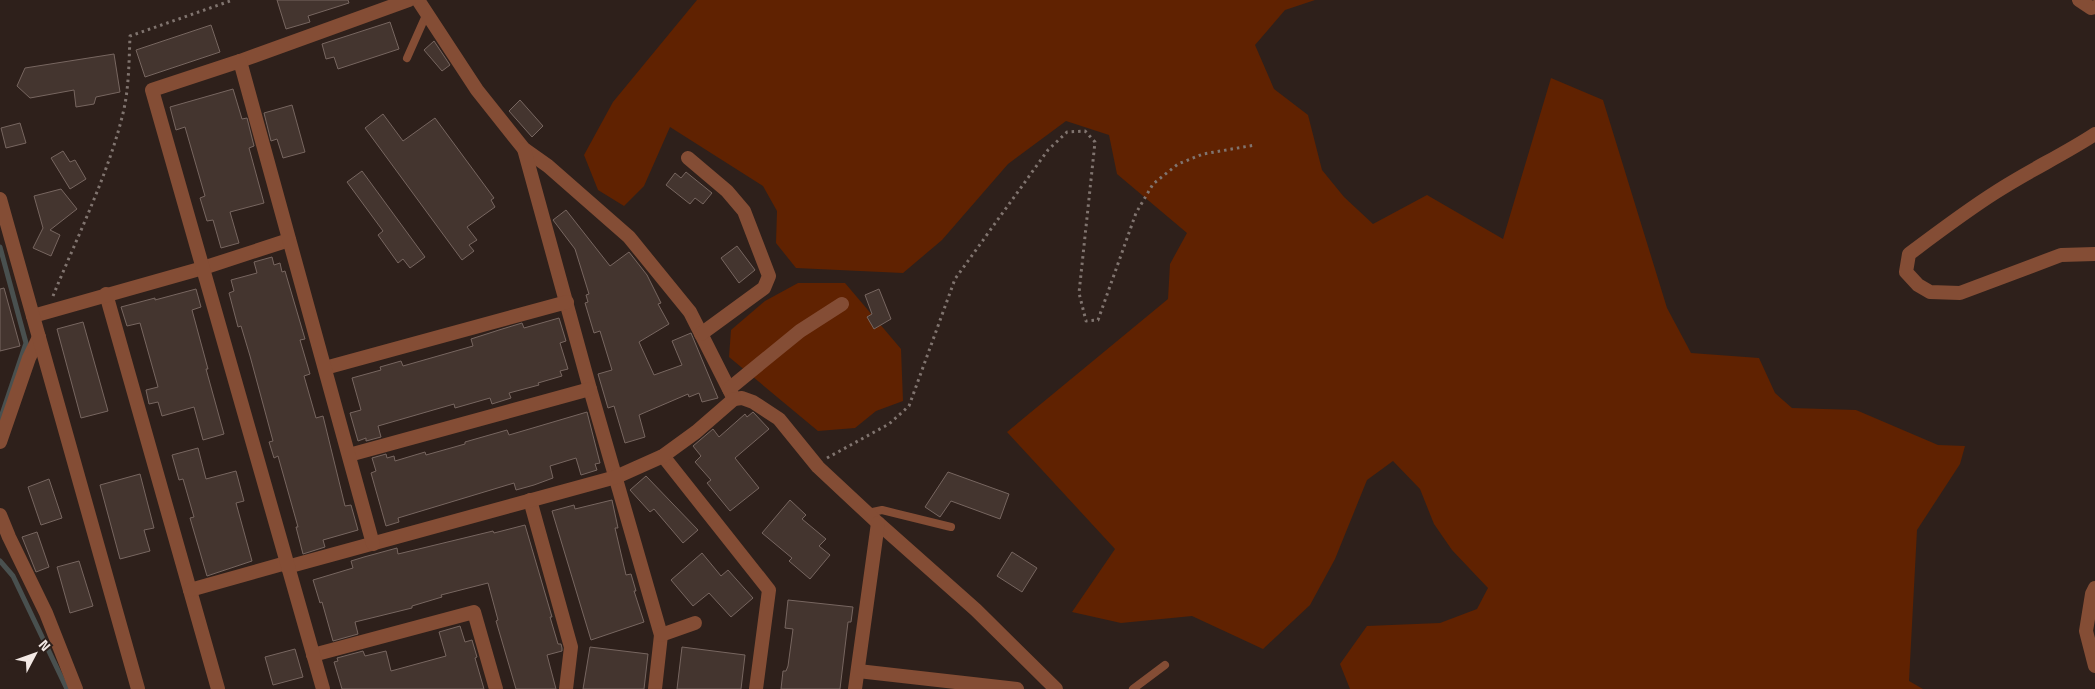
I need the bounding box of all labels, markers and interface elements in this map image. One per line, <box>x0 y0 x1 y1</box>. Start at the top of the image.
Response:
north arrow <box>10 629 60 679</box>
text: N <box>34 635 56 656</box>

